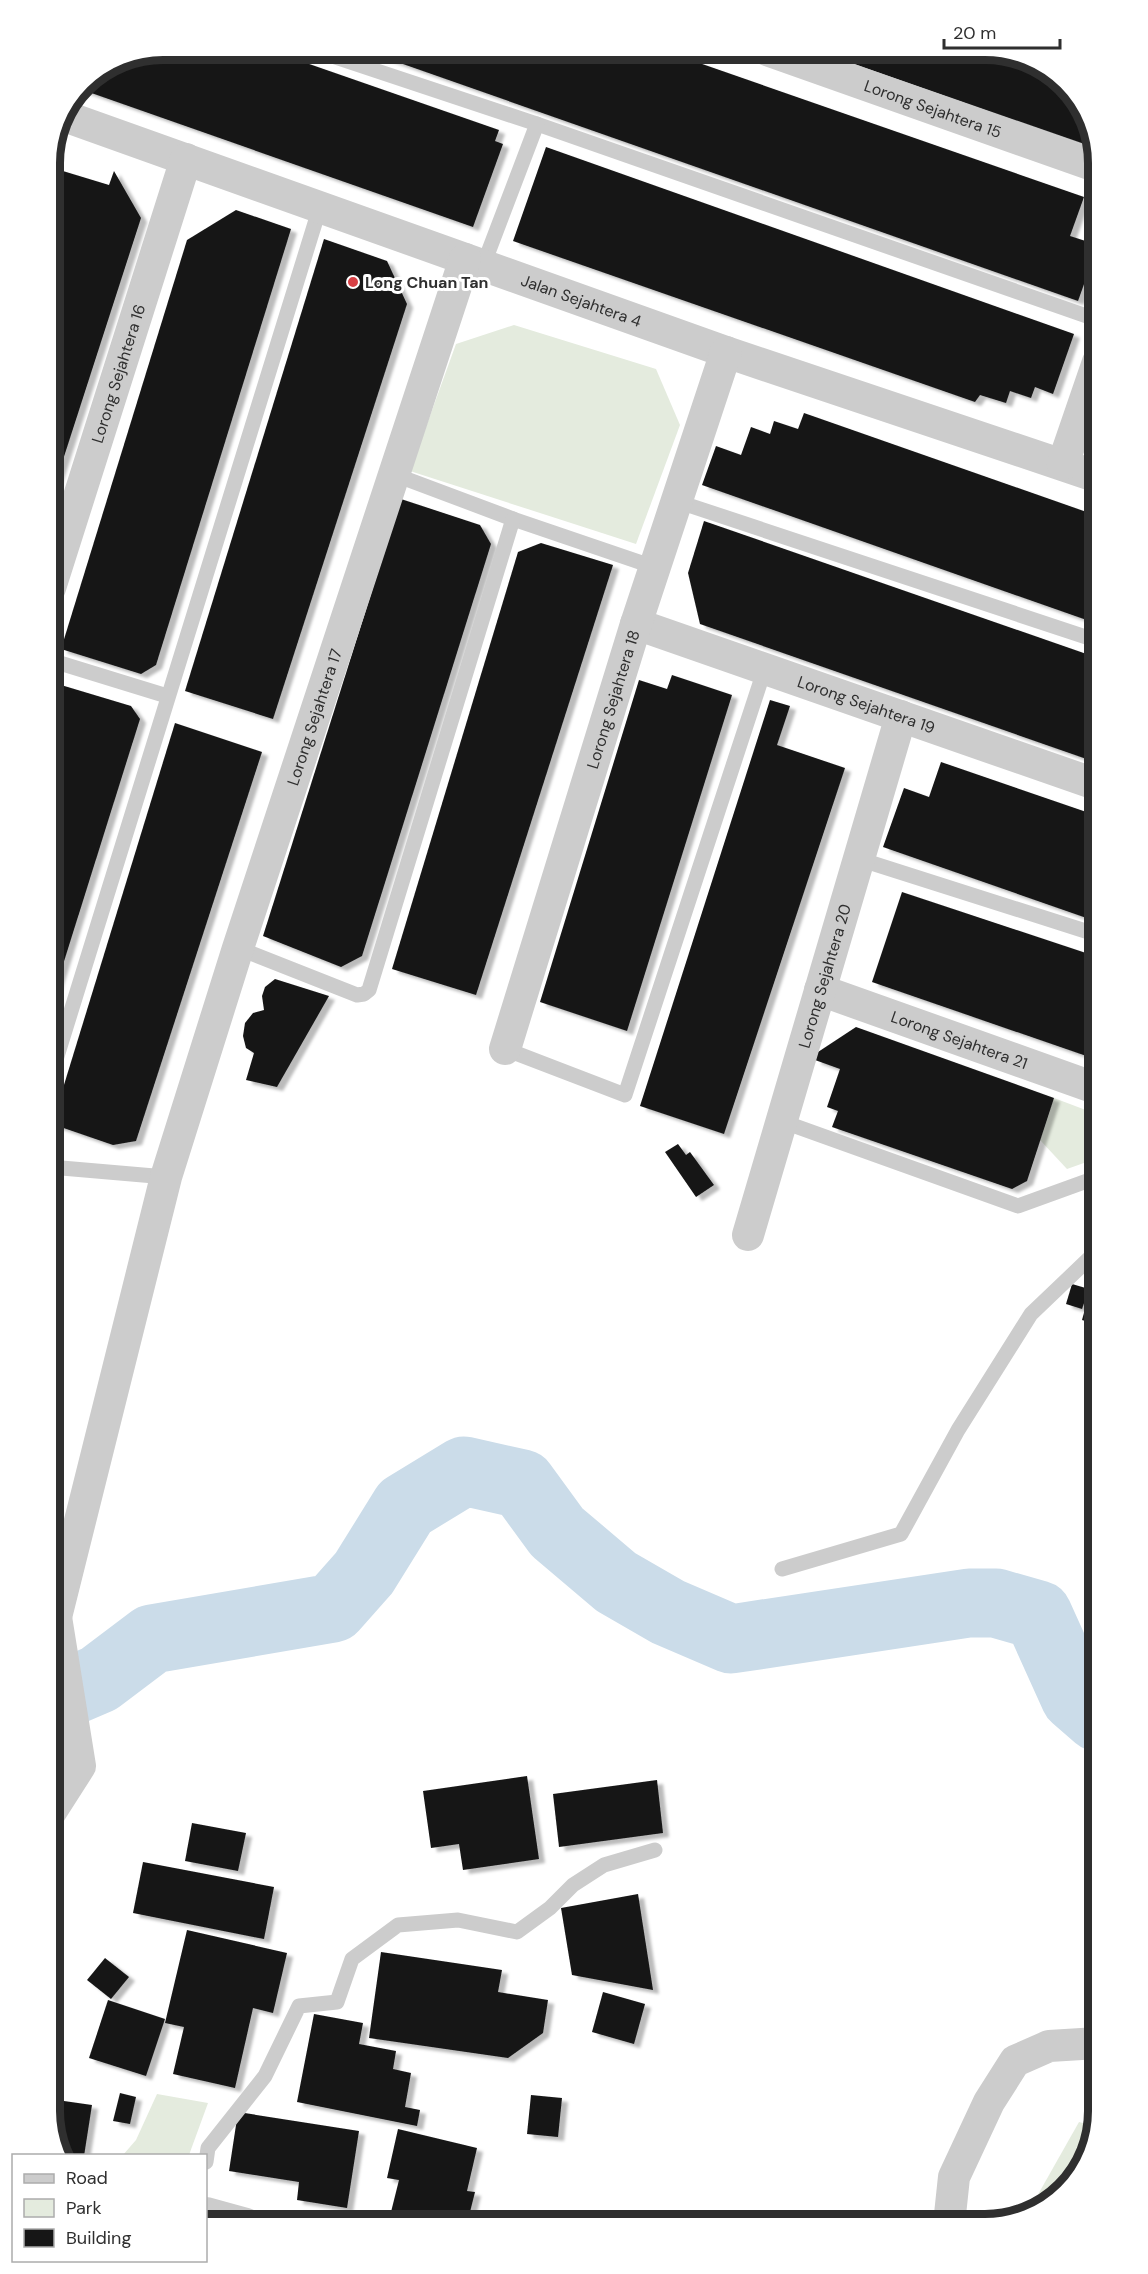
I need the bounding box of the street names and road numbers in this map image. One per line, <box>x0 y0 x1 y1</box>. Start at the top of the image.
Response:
street label: Lorong Sejahtera 15 <box>861 75 1004 143</box>
street label: Jalan Sejahtera 4 <box>518 269 645 332</box>
street label: Lorong Sejahtera 16 <box>86 302 150 446</box>
street label: Lorong Sejahtera 18 <box>582 627 644 771</box>
street label: Lorong Sejahtera 17 <box>282 646 346 788</box>
street label: Lorong Sejahtera 19 <box>795 671 938 738</box>
street label: Lorong Sejahtera 20 <box>793 901 856 1051</box>
street label: Lorong Sejahtera 21 <box>888 1006 1031 1074</box>

